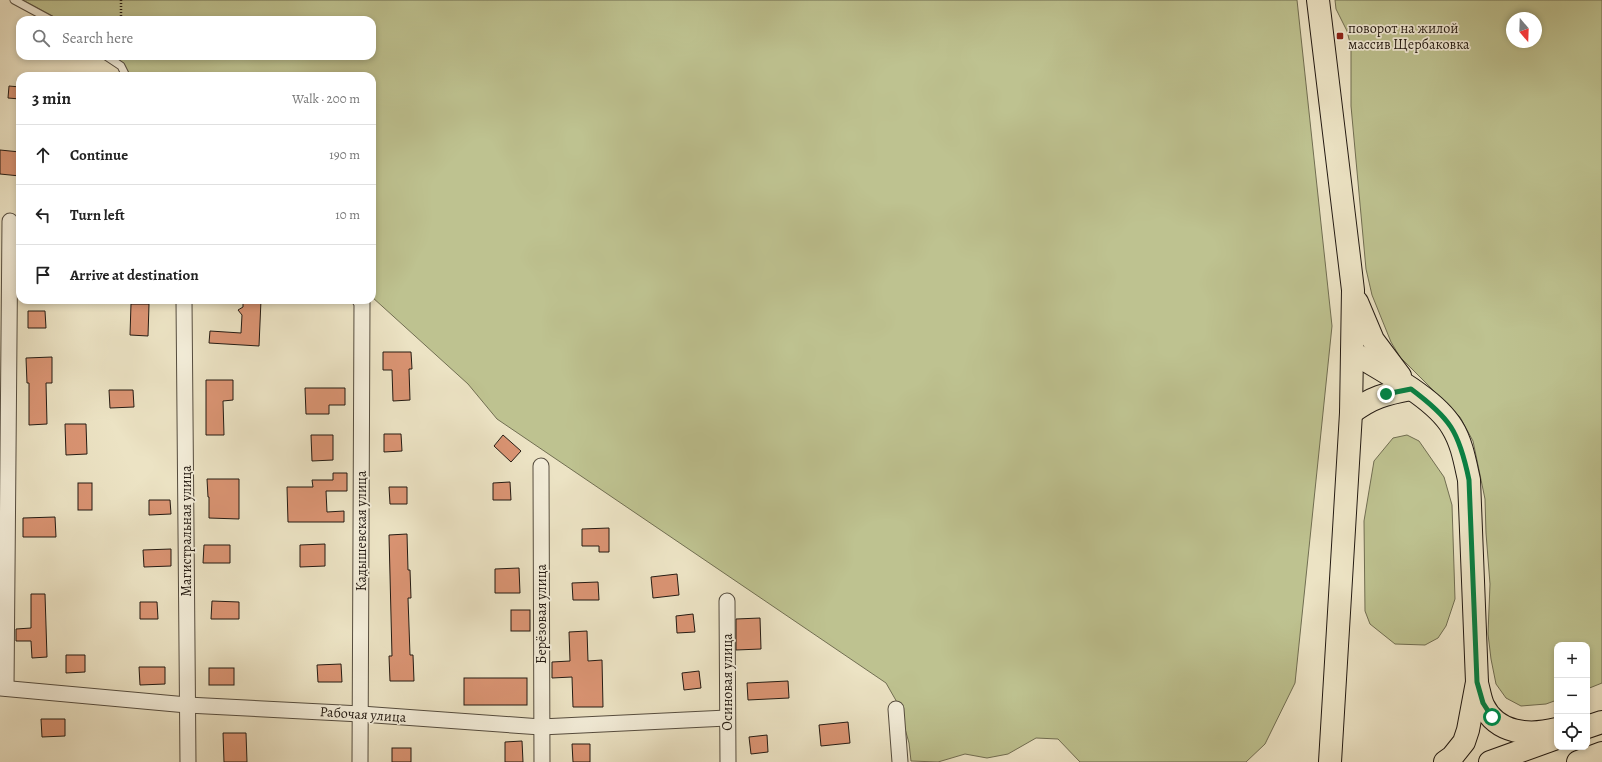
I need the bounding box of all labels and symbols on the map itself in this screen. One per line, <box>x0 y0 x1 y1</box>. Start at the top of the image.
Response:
north arrow <box>1506 12 1542 48</box>
place label: поворот на жилой массив Щербаковка <box>1348 19 1470 54</box>
marker: поворот на жилой массив Щербаковка <box>1335 31 1345 41</box>
route end <box>1377 385 1395 403</box>
street label: Магистральная улица <box>177 465 196 597</box>
street label: Кадышевская улица <box>352 470 371 591</box>
street label: Берёзовая улица <box>532 563 551 664</box>
street label: Осиновая улица <box>718 633 737 731</box>
street label: Рабочая улица <box>319 702 407 727</box>
route start <box>1483 708 1501 726</box>

